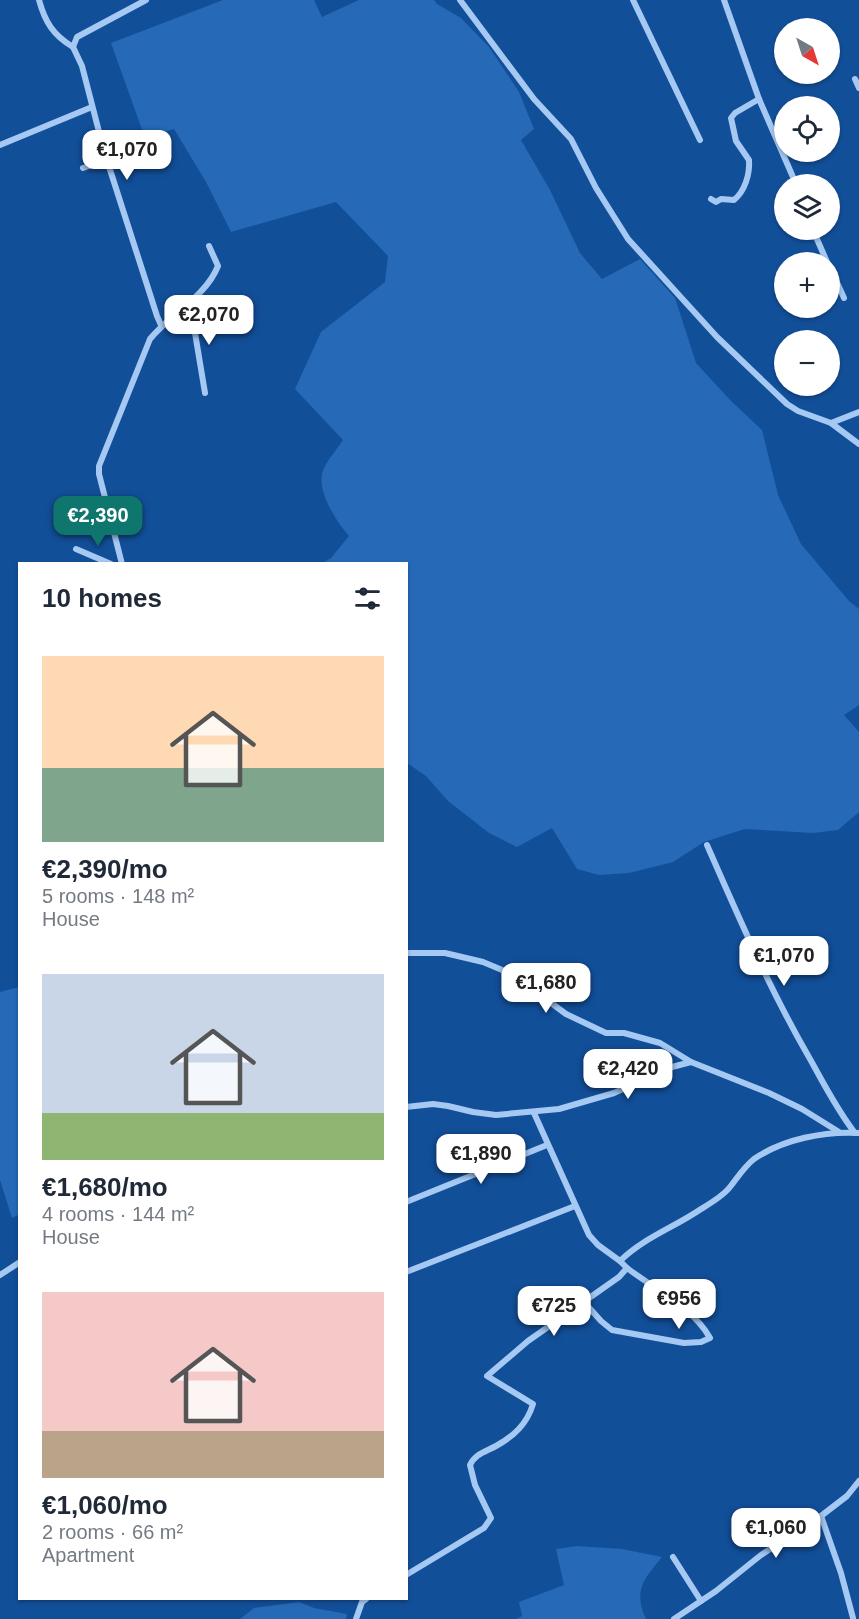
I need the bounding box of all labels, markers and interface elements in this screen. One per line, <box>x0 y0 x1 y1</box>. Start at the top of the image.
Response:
north arrow <box>774 18 840 84</box>
map controls <box>774 18 840 396</box>
button: locate <box>774 96 840 162</box>
pin: €1,070 <box>78 130 176 181</box>
text: €1,070 <box>96 138 158 160</box>
button: layers <box>774 174 840 240</box>
button: + <box>774 252 840 318</box>
pin: €2,070 <box>160 295 258 346</box>
text: €2,070 <box>178 303 240 325</box>
button: − <box>774 330 840 396</box>
pin: €2,390 <box>49 496 147 547</box>
text: €2,390 <box>67 504 129 526</box>
icon: filters <box>351 582 384 615</box>
text: 10 homes <box>42 583 162 613</box>
icon: home <box>159 695 267 803</box>
text: €2,390/mo <box>42 854 168 884</box>
text: 5 rooms · 148 m² <box>42 885 194 907</box>
text: House <box>42 908 100 930</box>
pin: €1,070 <box>735 936 833 987</box>
text: €1,070 <box>753 944 815 966</box>
pin: €1,680 <box>497 963 595 1014</box>
text: €1,680 <box>515 971 577 993</box>
icon: home <box>159 1013 267 1121</box>
pin: €2,420 <box>579 1049 677 1100</box>
text: €2,420 <box>597 1057 659 1079</box>
pin: €1,890 <box>432 1134 530 1185</box>
text: €1,890 <box>450 1142 512 1164</box>
text: €1,680/mo <box>42 1172 168 1202</box>
text: 4 rooms · 144 m² <box>42 1203 194 1225</box>
text: House <box>42 1226 100 1248</box>
pin: €956 <box>643 1279 715 1330</box>
pin: €725 <box>518 1286 590 1337</box>
text: €956 <box>657 1287 701 1309</box>
text: €725 <box>532 1294 576 1316</box>
icon: home <box>159 1331 267 1439</box>
text: €1,060/mo <box>42 1490 168 1520</box>
pin: €1,060 <box>727 1508 825 1559</box>
text: €1,060 <box>745 1516 807 1538</box>
text: 2 rooms · 66 m² <box>42 1521 183 1543</box>
text: Apartment <box>42 1544 134 1566</box>

